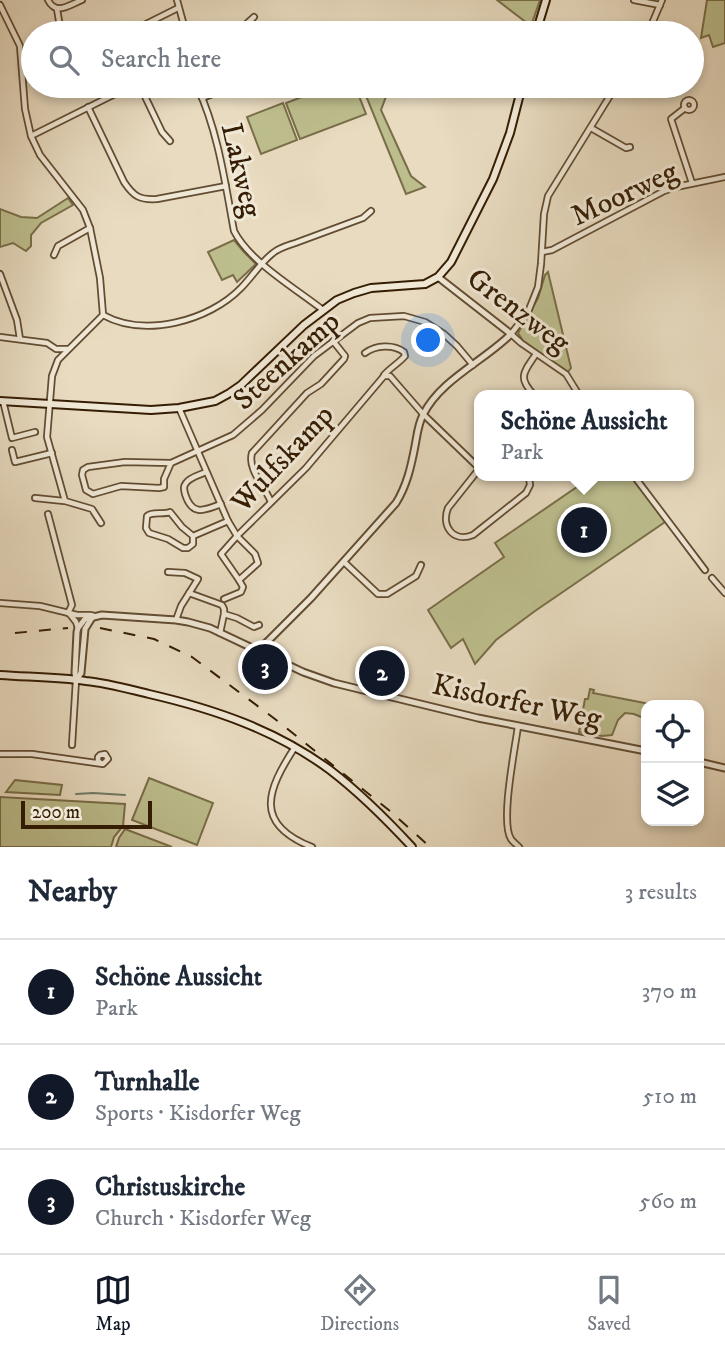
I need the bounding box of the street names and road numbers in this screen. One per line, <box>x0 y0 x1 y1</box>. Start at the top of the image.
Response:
street label: Lakweg <box>212 120 269 221</box>
street label: Moorweg <box>565 153 684 235</box>
street label: Grenzweg <box>459 260 577 362</box>
street label: Steenkamp <box>226 304 348 419</box>
street label: Wulfskamp <box>223 397 342 521</box>
street label: Kisdorfer Weg <box>429 666 605 739</box>

